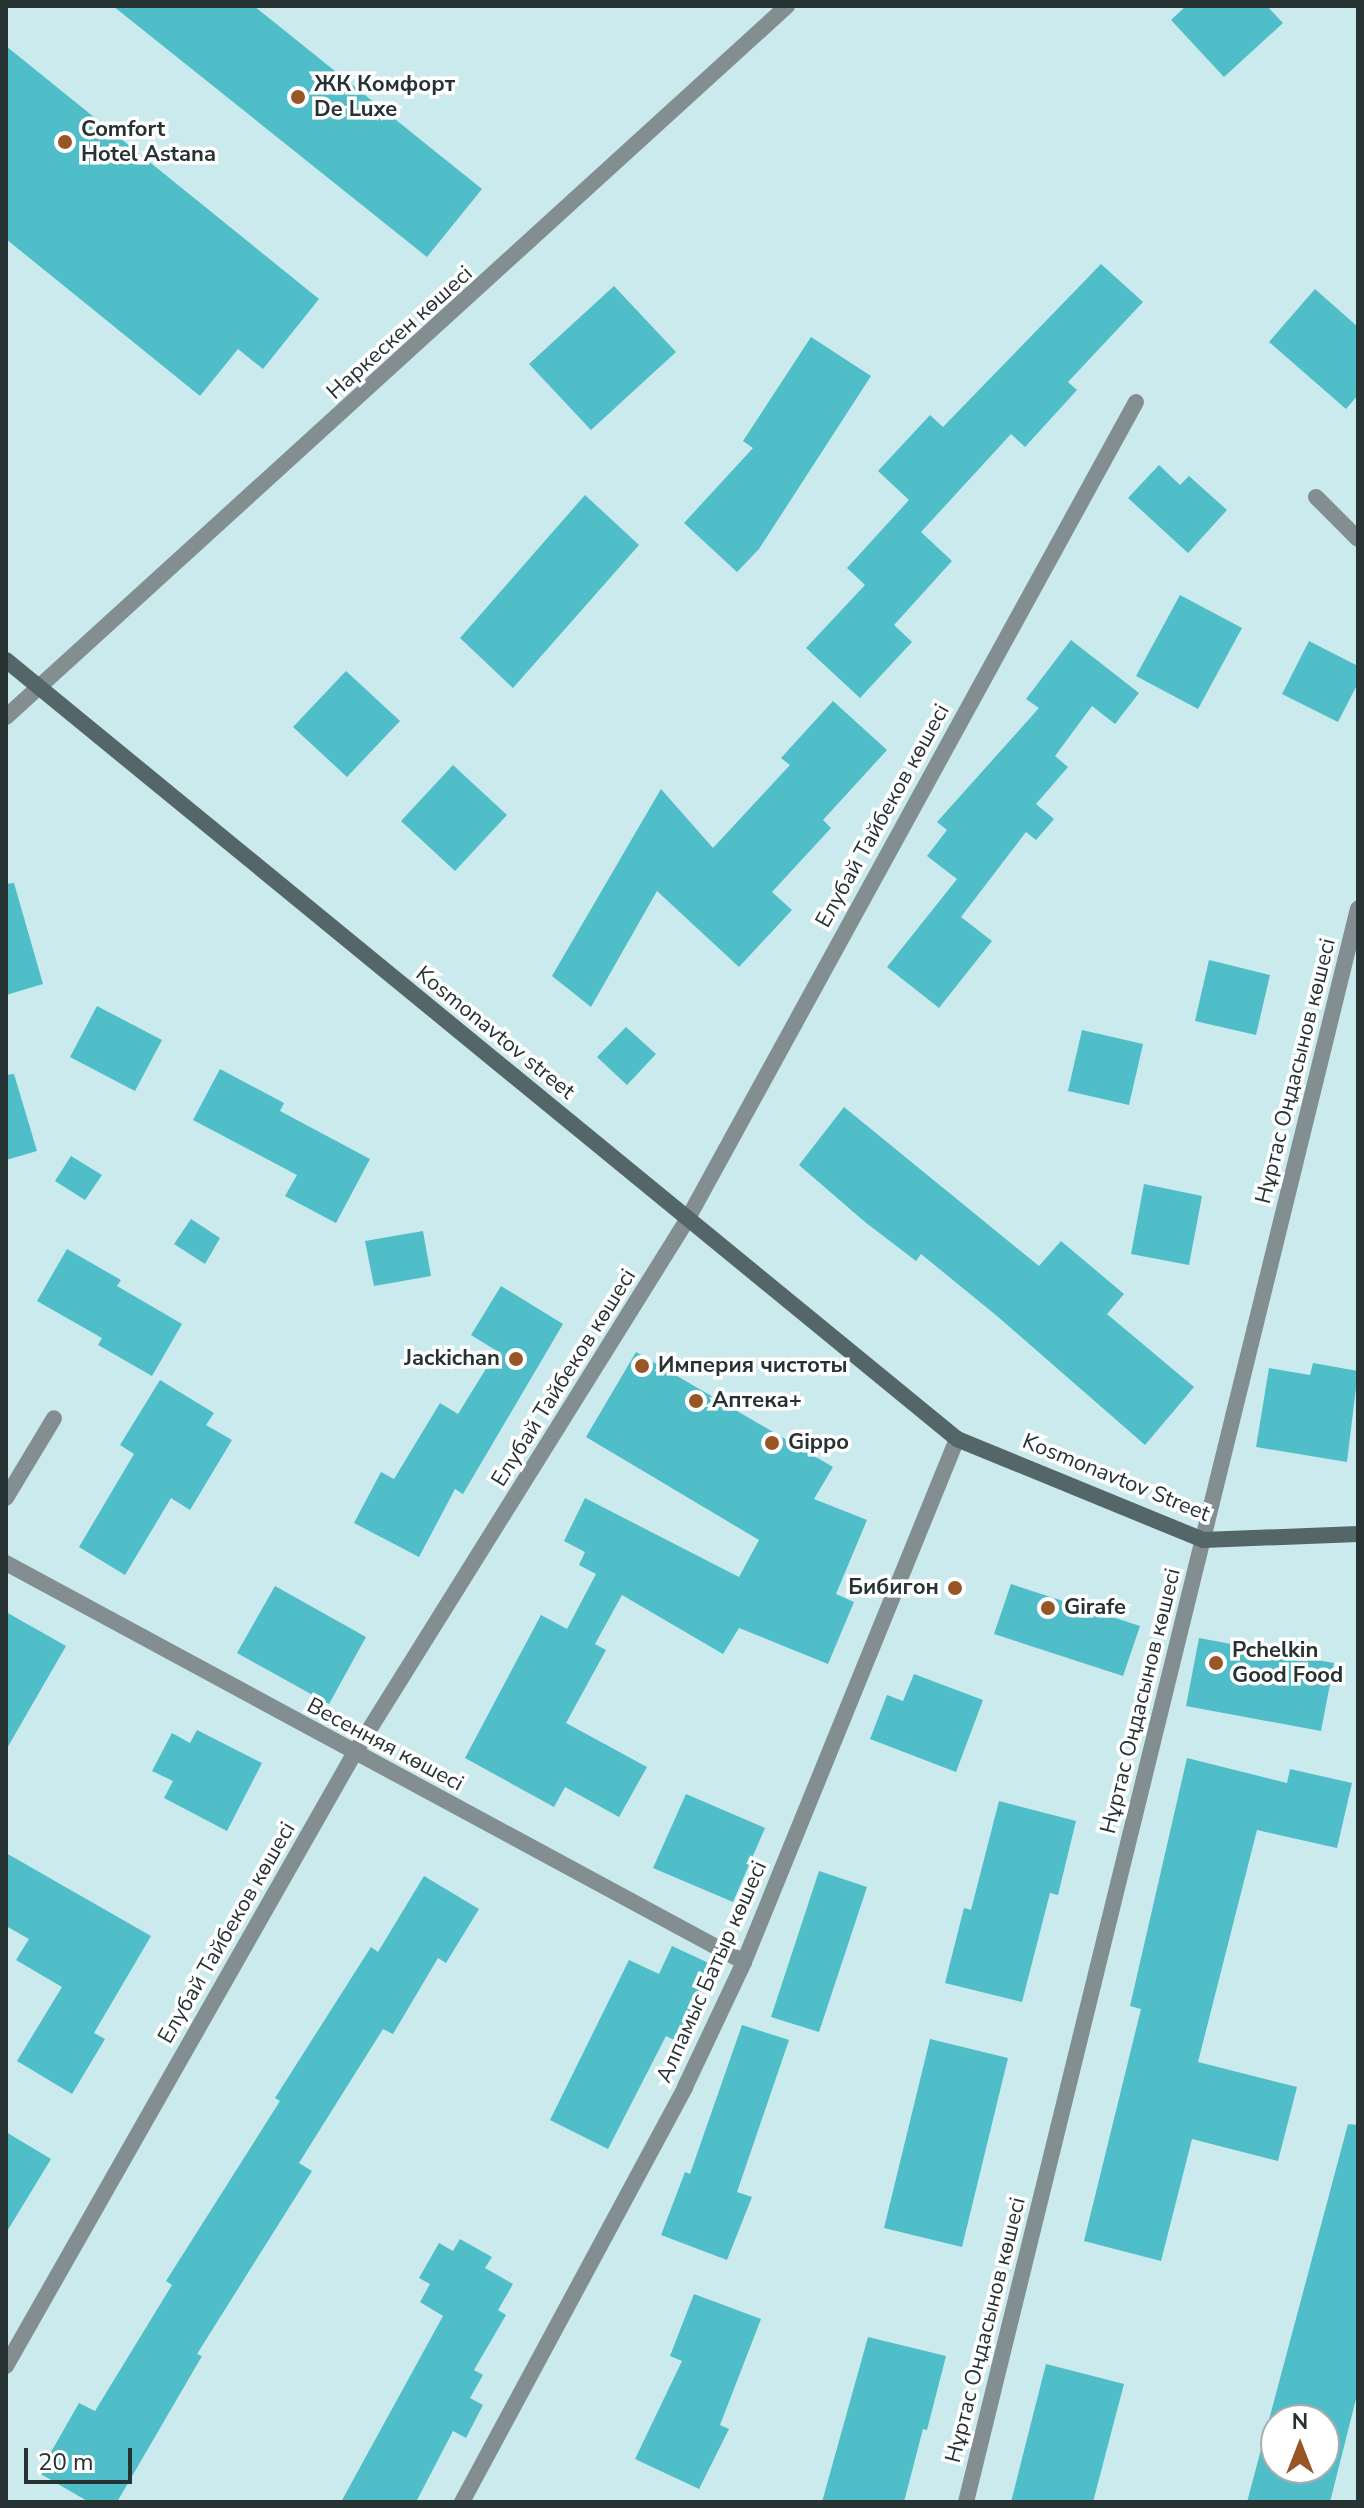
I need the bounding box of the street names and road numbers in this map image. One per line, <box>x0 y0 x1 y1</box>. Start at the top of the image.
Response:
street label: Наркескен көшесі <box>322 261 478 405</box>
street label: Елубай Тайбеков көшесі <box>811 700 955 932</box>
street label: Нұртас Оңдасынов көшесі <box>1250 936 1342 1206</box>
street label: Kosmonavtov street <box>410 961 580 1105</box>
street label: Елубай Тайбеков көшесі <box>486 1264 642 1492</box>
street label: Kosmonavtov Street <box>1019 1428 1213 1528</box>
street label: Нұртас Оңдасынов көшесі <box>1095 1566 1187 1836</box>
street label: Весенняя көшесі <box>302 1693 468 1797</box>
street label: Елубай Тайбеков көшесі <box>153 1818 301 2048</box>
street label: Алпамыс Батыр көшесі <box>651 1857 773 2087</box>
street label: Нұртас Оңдасынов көшесі <box>940 2195 1032 2465</box>

